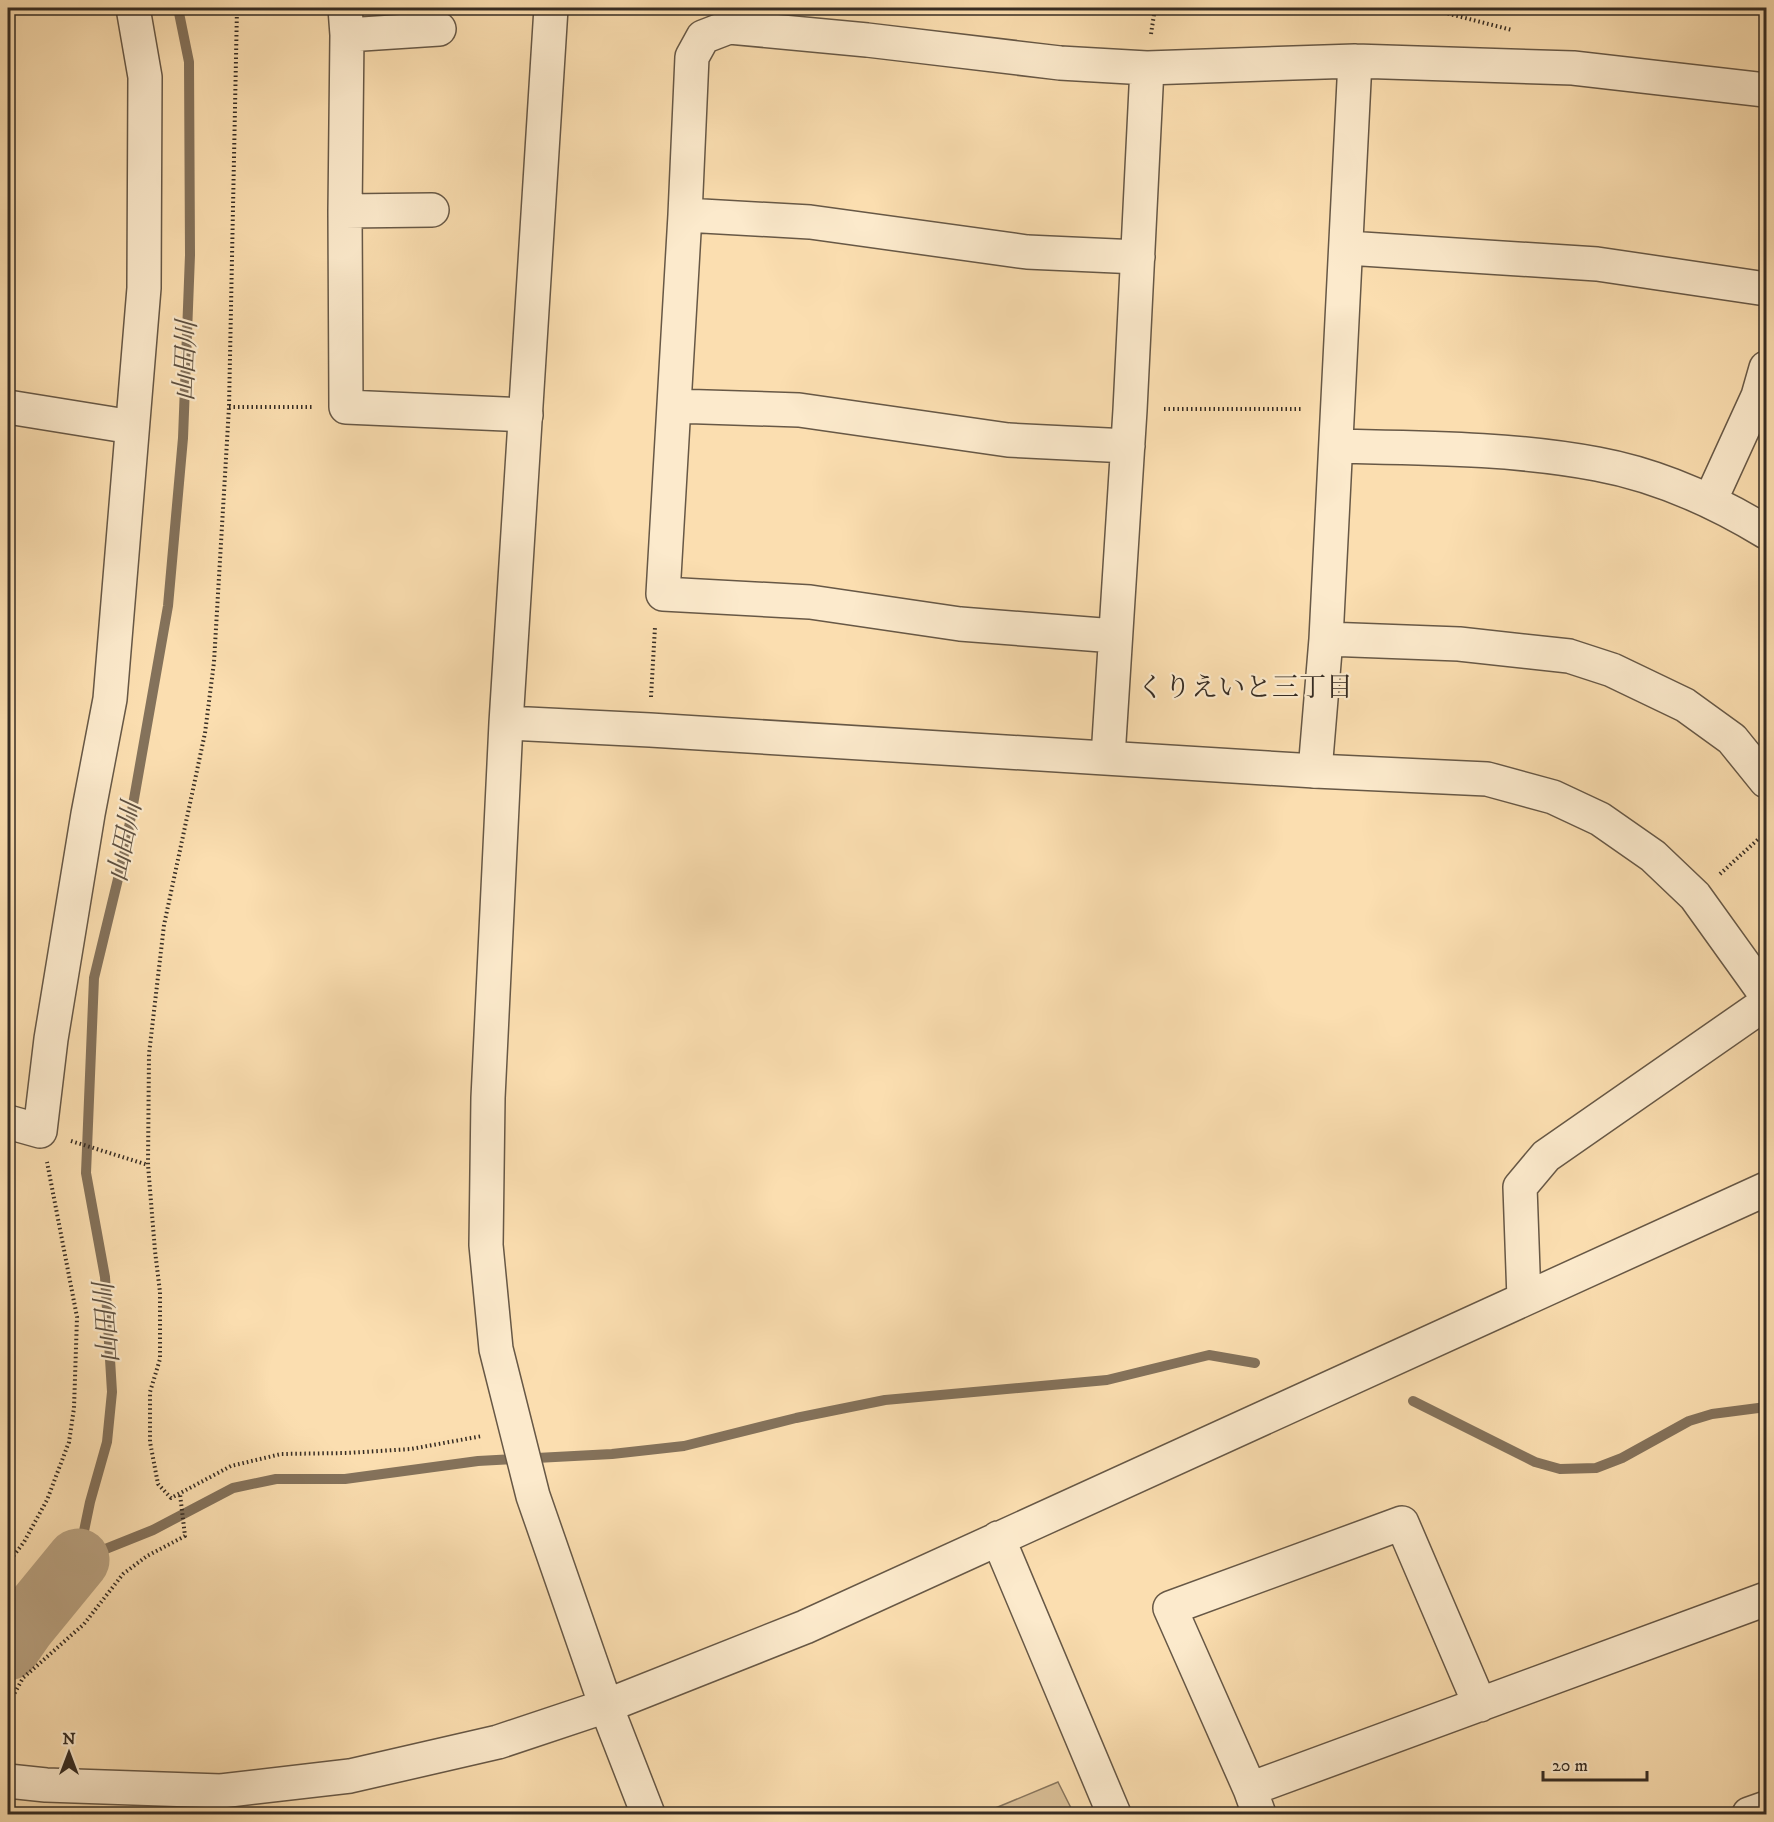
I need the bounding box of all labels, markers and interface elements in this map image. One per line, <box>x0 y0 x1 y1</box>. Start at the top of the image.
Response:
water label: 山田川 <box>168 317 205 402</box>
district label: くりえいと三丁目 <box>1137 671 1353 705</box>
water label: 山田川 <box>101 796 150 885</box>
water label: 山田川 <box>87 1278 127 1365</box>
north arrow <box>39 1723 99 1783</box>
text: N <box>62 1729 76 1749</box>
scale bar <box>1543 1744 1646 1782</box>
text: 20 m <box>1552 1755 1588 1777</box>

